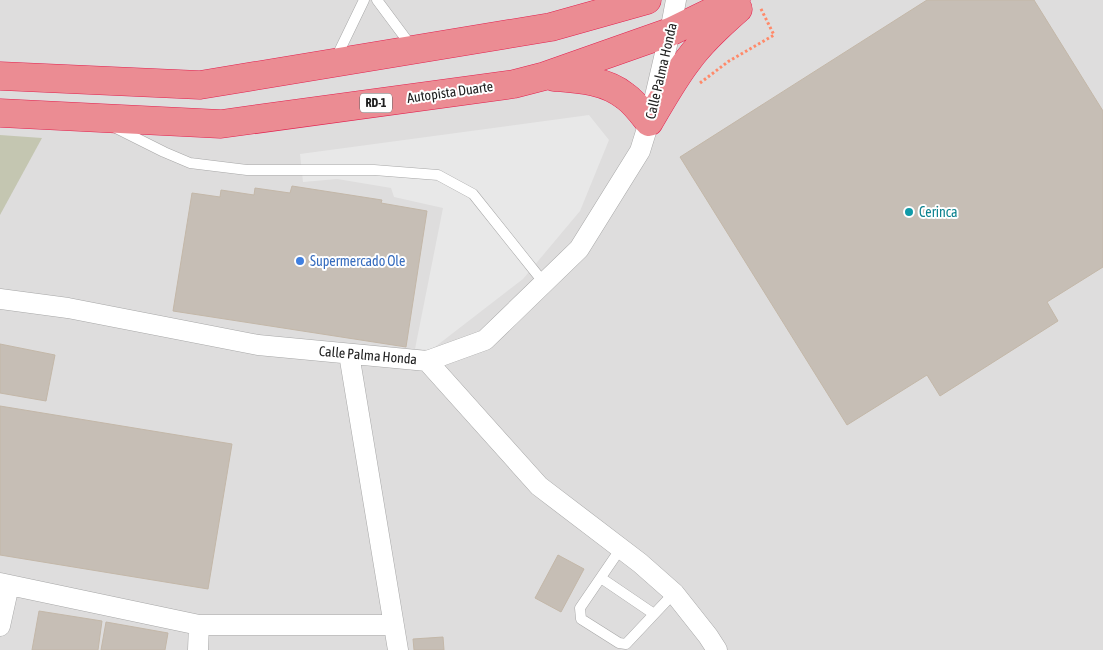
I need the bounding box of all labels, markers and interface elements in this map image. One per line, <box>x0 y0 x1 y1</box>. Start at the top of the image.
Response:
street label: Calle Palma Honda <box>642 21 680 121</box>
street label: Autopista Duarte <box>406 78 494 106</box>
road number: RD-1 <box>360 94 392 112</box>
place label: Cerinca <box>919 204 958 220</box>
marker: Cerinca <box>903 206 915 218</box>
place label: Supermercado Ole <box>310 253 405 269</box>
marker: Supermercado Ole <box>294 255 306 267</box>
street label: Calle Palma Honda <box>318 343 418 367</box>

